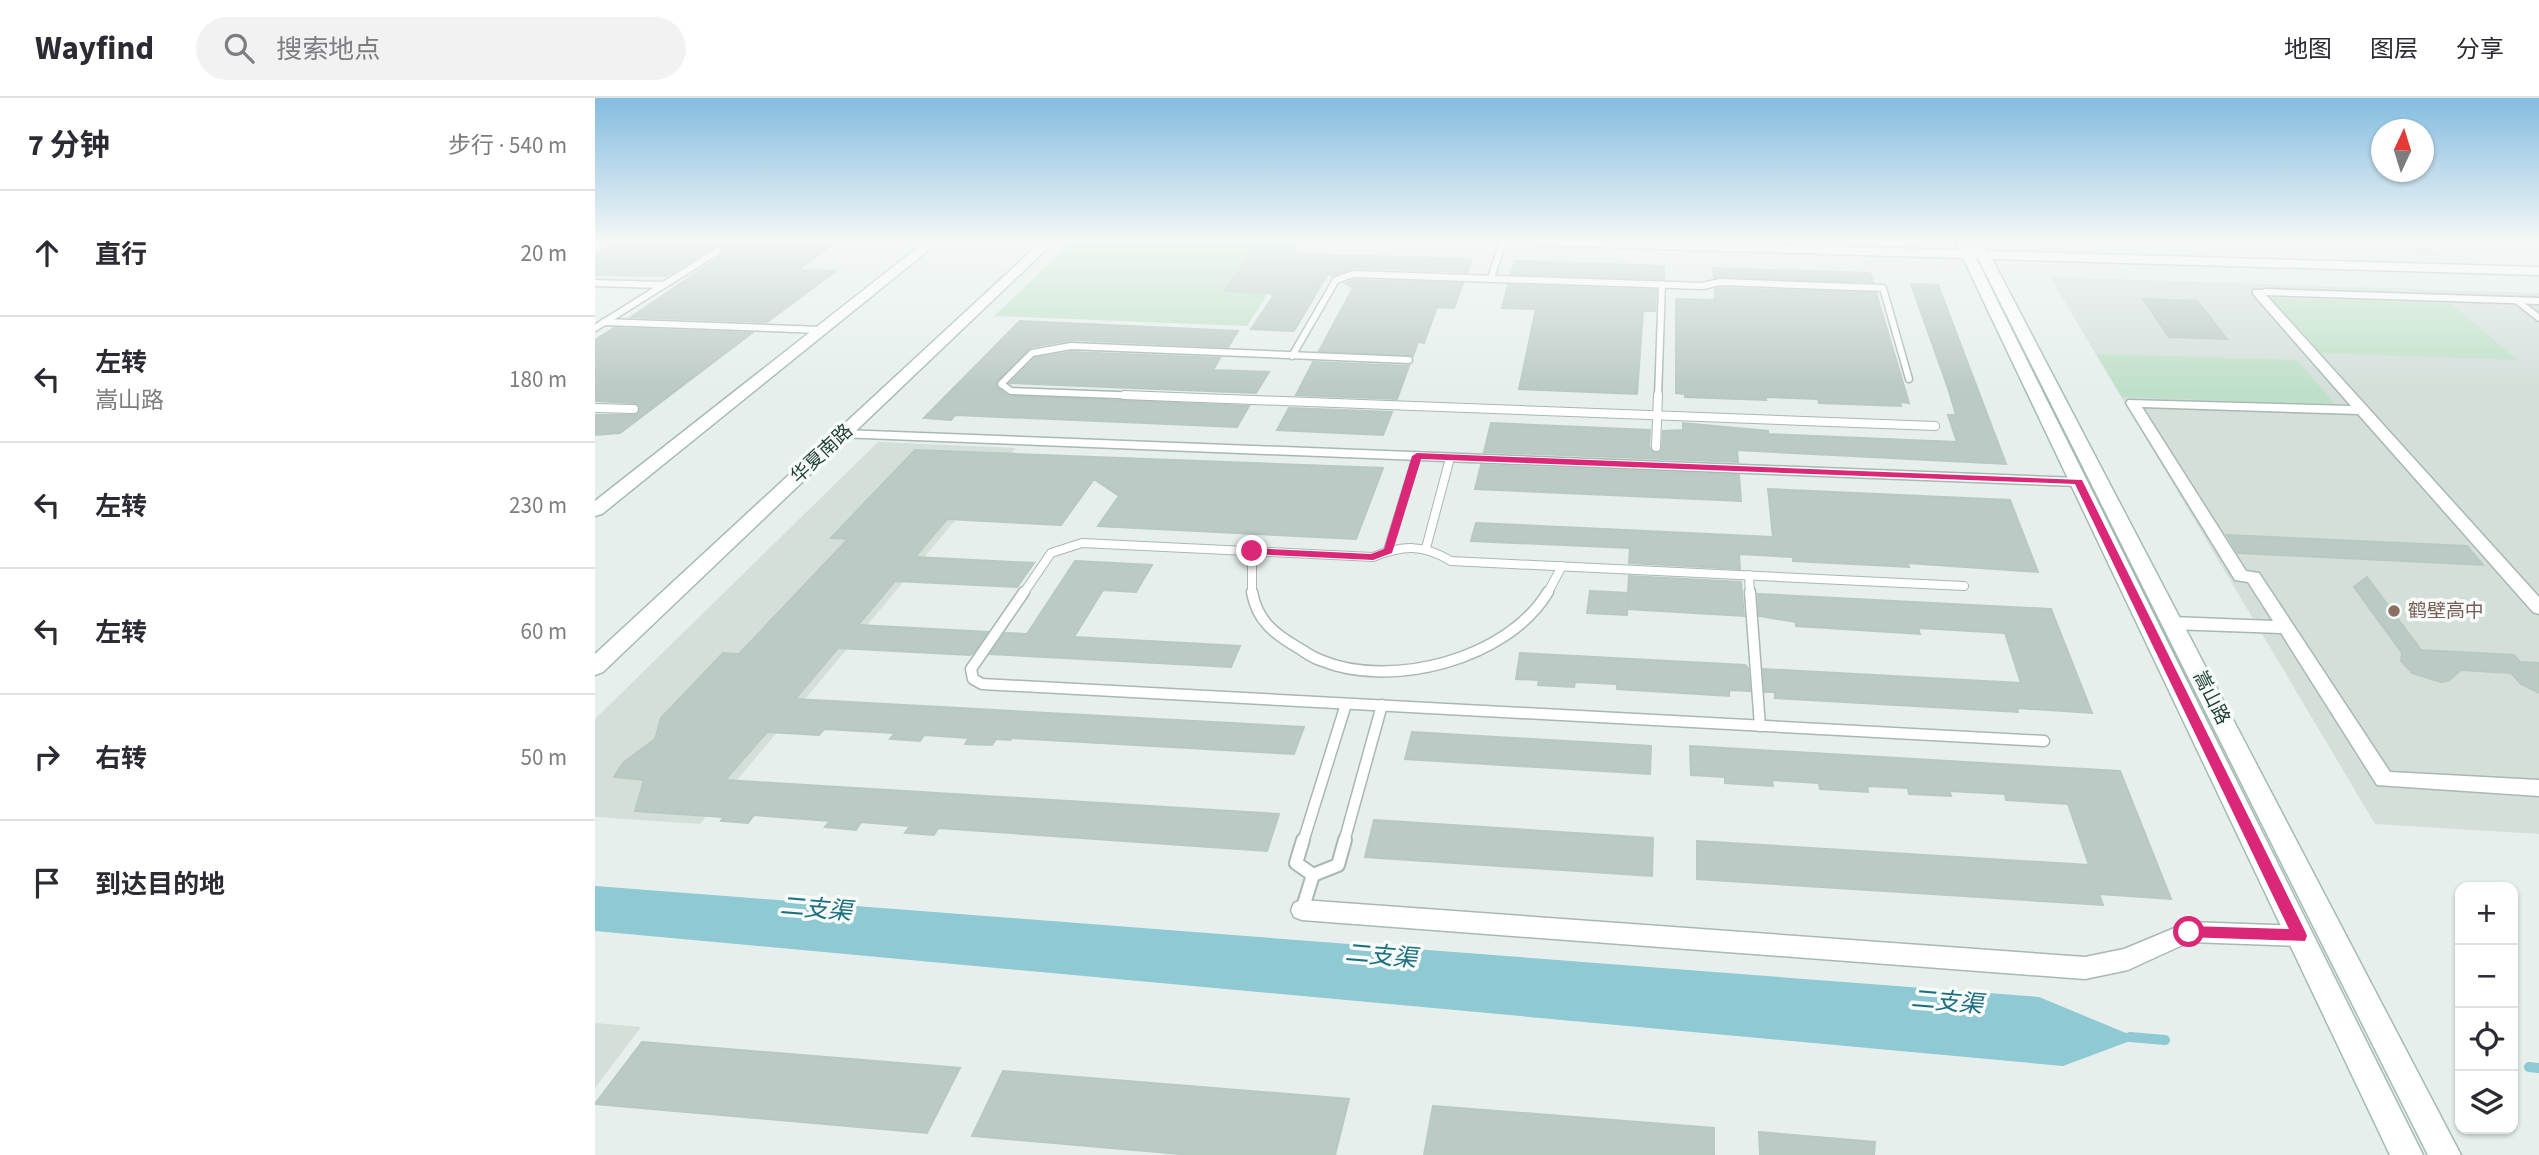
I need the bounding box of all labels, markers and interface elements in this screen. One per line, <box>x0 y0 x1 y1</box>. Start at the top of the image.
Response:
search box <box>196 17 686 80</box>
text: Wayfind <box>35 25 154 72</box>
icon: search <box>220 29 258 67</box>
text: 搜索地点 <box>276 31 380 68</box>
text: 地图 <box>2284 32 2332 67</box>
text: 图层 <box>2370 32 2418 67</box>
text: 分享 <box>2456 32 2504 67</box>
north arrow <box>2371 119 2434 182</box>
text: 7 分钟 <box>28 124 110 167</box>
text: 步行 · 540 m <box>448 129 567 162</box>
icon: ahead <box>28 234 66 272</box>
text: 直行 <box>95 236 147 273</box>
text: 20 m <box>520 237 567 270</box>
text: 左转 <box>95 344 147 381</box>
icon: left <box>28 360 66 398</box>
text: 180 m <box>509 363 567 396</box>
text: 嵩山路 <box>95 384 164 417</box>
street label: 华夏南路 <box>785 418 859 490</box>
icon: left <box>28 486 66 524</box>
text: 左转 <box>95 488 147 525</box>
text: 230 m <box>509 489 567 522</box>
route end <box>1236 535 1267 566</box>
place label: 鹤壁高中 <box>2408 598 2484 625</box>
marker: 鹤壁高中 <box>2386 603 2402 619</box>
icon: left <box>28 612 66 650</box>
text: 左转 <box>95 614 147 651</box>
text: 60 m <box>520 615 567 648</box>
street label: 嵩山路 <box>2186 666 2236 730</box>
icon: right <box>28 738 66 776</box>
text: 右转 <box>95 740 147 777</box>
text: 50 m <box>520 741 567 774</box>
icon: arrive <box>28 864 66 902</box>
text: 到达目的地 <box>95 866 225 903</box>
map controls <box>2455 882 2518 1134</box>
button: + <box>2455 882 2518 945</box>
water label: 二支渠 <box>779 888 856 930</box>
route start <box>2173 916 2204 947</box>
water label: 二支渠 <box>1344 935 1421 977</box>
button: − <box>2455 945 2518 1008</box>
water label: 二支渠 <box>1910 981 1987 1023</box>
button: locate <box>2455 1008 2518 1071</box>
button: layers <box>2455 1071 2518 1134</box>

